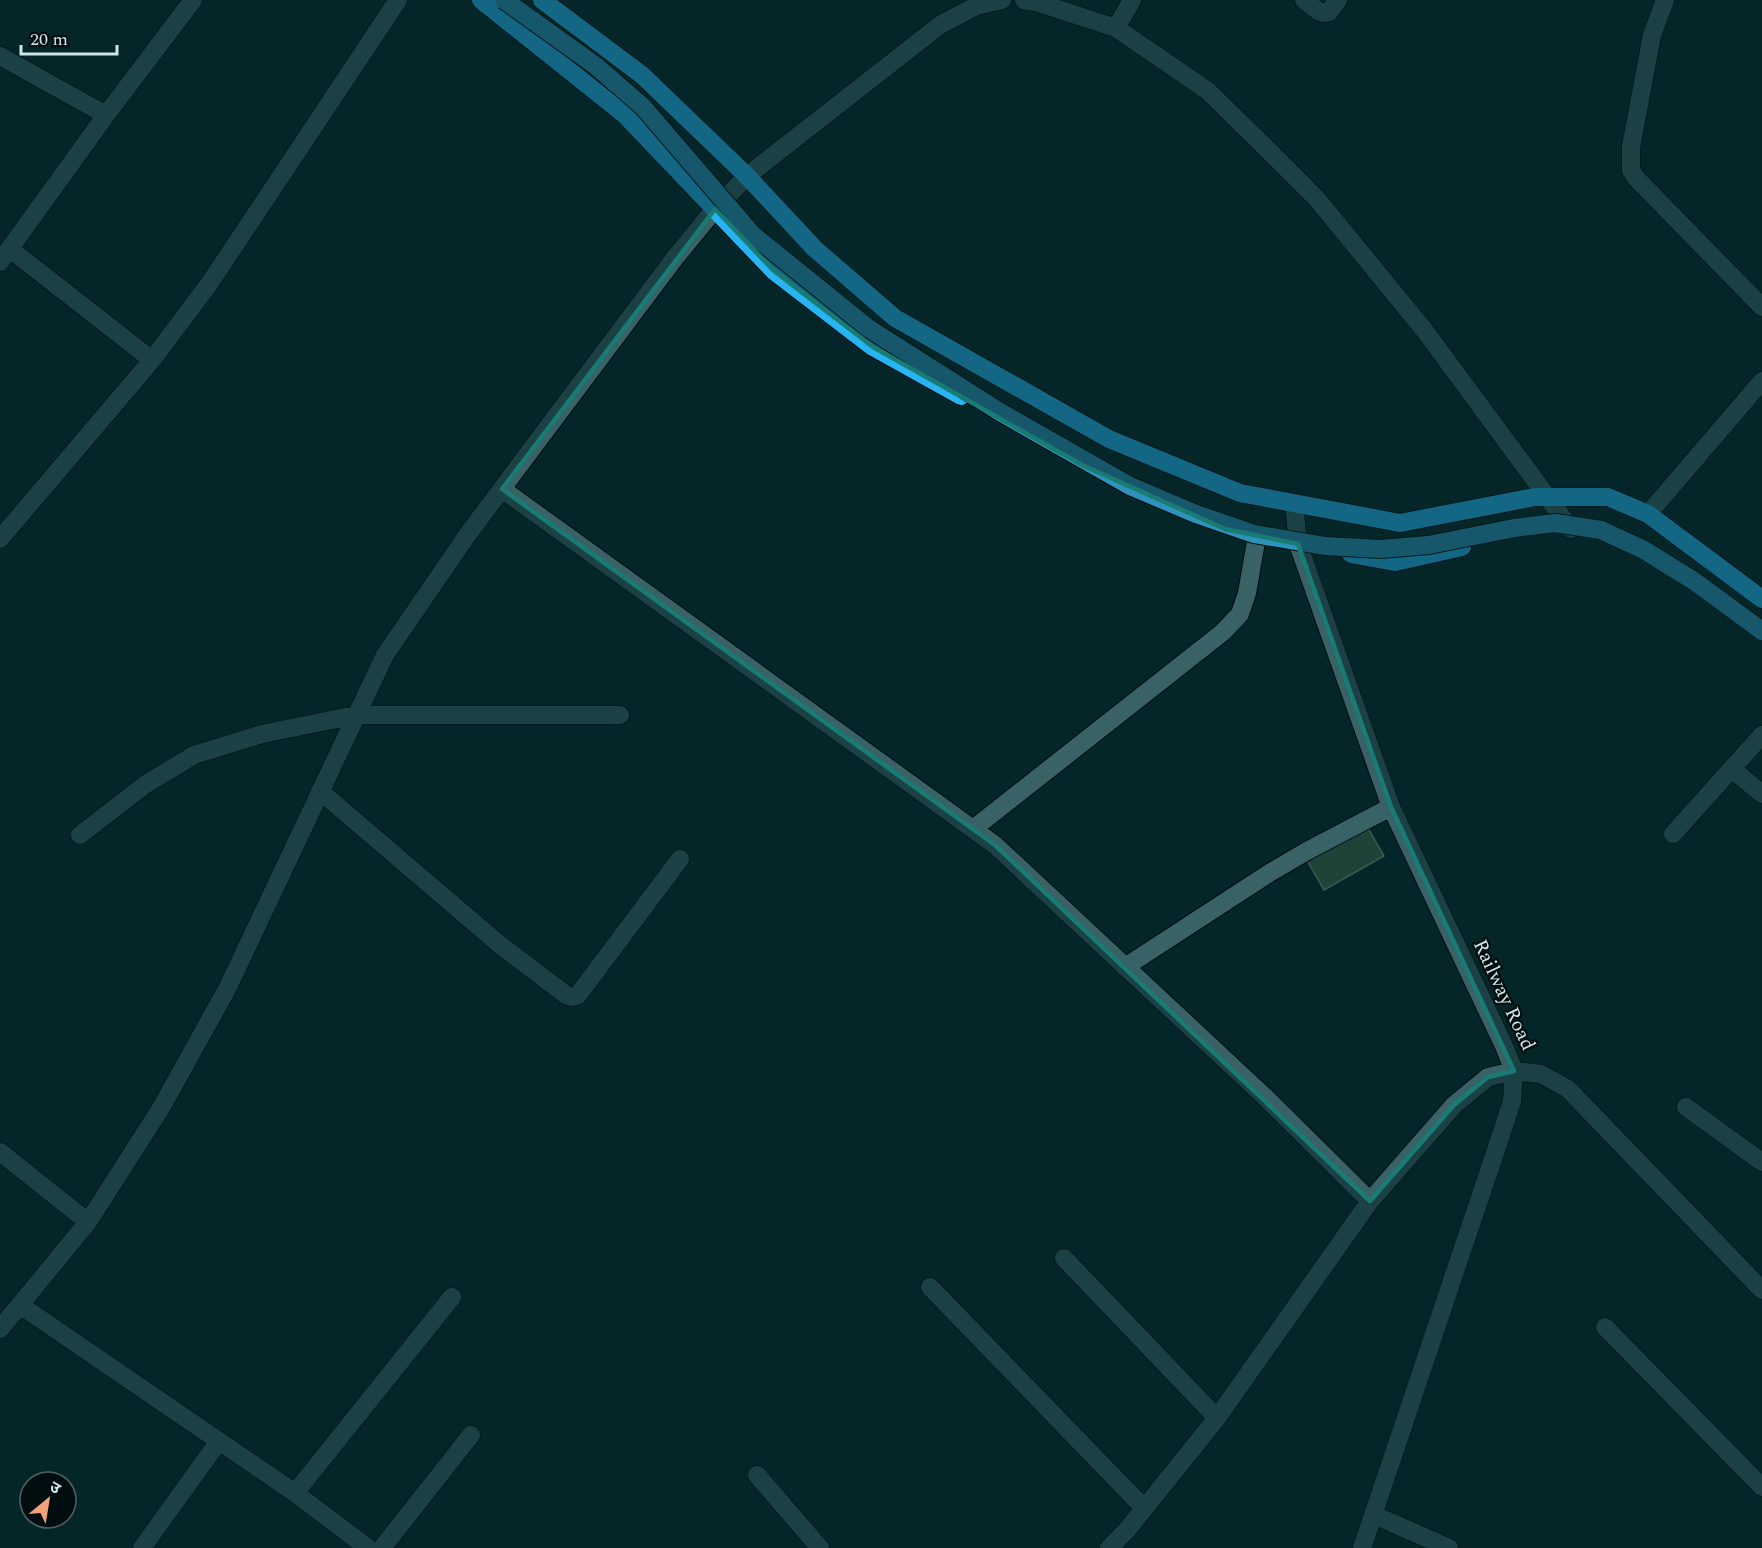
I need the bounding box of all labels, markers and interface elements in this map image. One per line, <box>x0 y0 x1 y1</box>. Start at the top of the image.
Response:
scale bar <box>21 18 117 56</box>
text: 20 m <box>30 26 68 53</box>
street label: Railway Road <box>1465 934 1543 1056</box>
north arrow <box>18 1470 78 1530</box>
text: उ <box>45 1475 66 1501</box>

